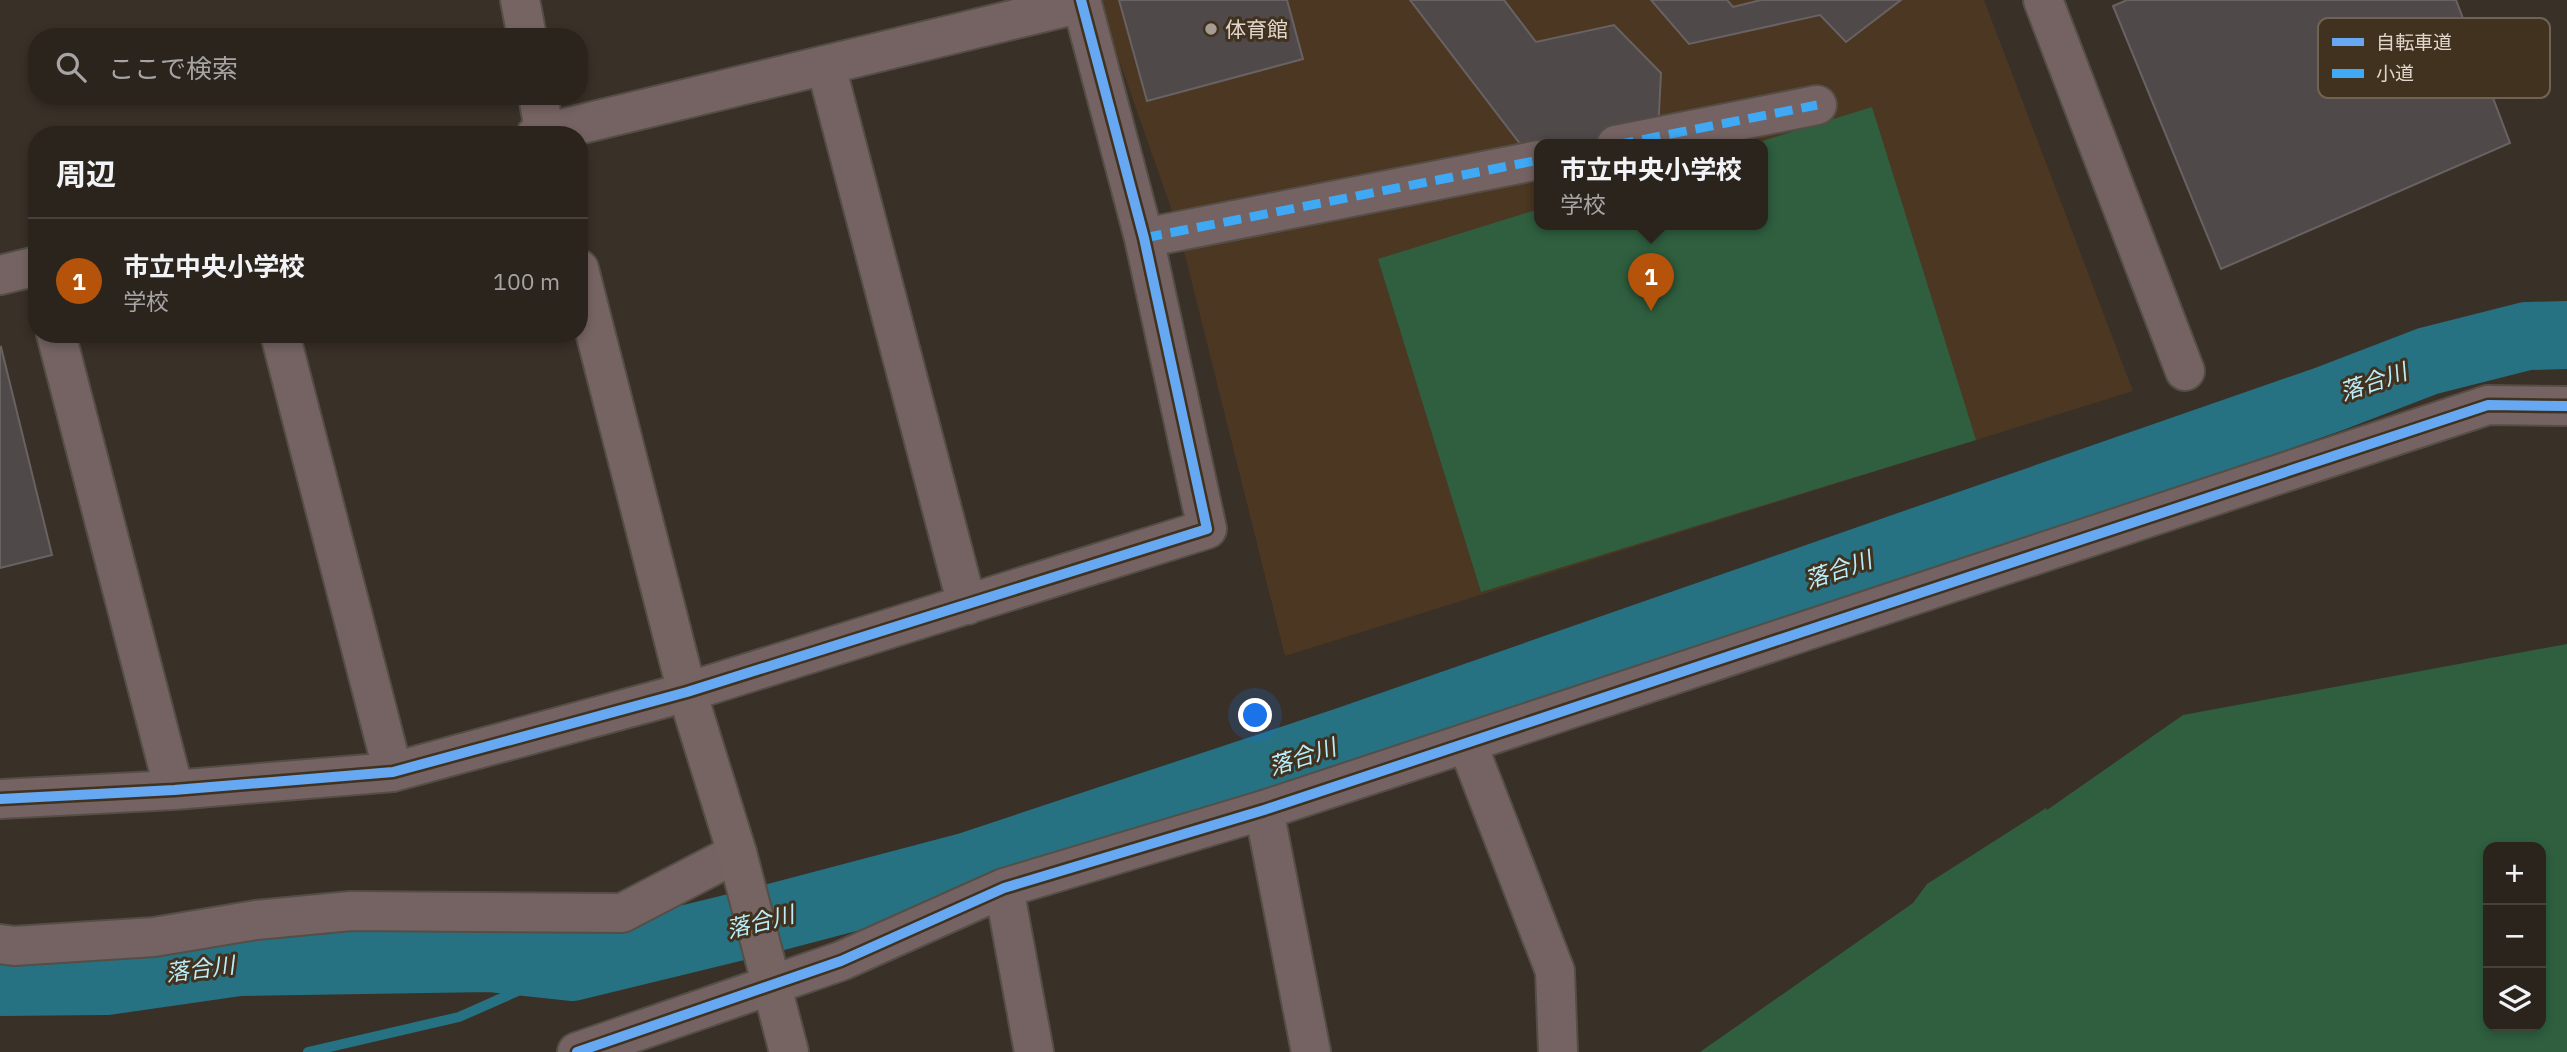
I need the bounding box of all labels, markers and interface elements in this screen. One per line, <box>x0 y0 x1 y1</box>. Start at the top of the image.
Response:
place label: 体育館 <box>1225 15 1288 43</box>
legend <box>2318 18 2550 98</box>
marker: 体育館 <box>1203 21 1219 37</box>
search box <box>28 28 588 105</box>
text: 自転車道 <box>2376 30 2452 54</box>
icon: search <box>52 48 90 86</box>
text: ここで検索 <box>108 51 238 85</box>
text: 小道 <box>2376 61 2414 85</box>
popup <box>1534 139 1768 230</box>
text: 市立中央小学校 <box>1560 152 1742 186</box>
text: 周辺 <box>56 154 116 193</box>
text: 学校 <box>1560 189 1606 219</box>
text: 市立中央小学校 <box>123 249 305 283</box>
pin: 1 <box>1628 253 1674 311</box>
text: 1 <box>72 266 86 296</box>
text: 100 m <box>493 266 560 296</box>
text: 学校 <box>123 286 169 316</box>
water label: 落合川 <box>2335 355 2413 406</box>
water label: 落合川 <box>1800 543 1878 594</box>
your location <box>1238 698 1272 732</box>
water label: 落合川 <box>1265 730 1342 781</box>
map controls <box>2483 842 2546 1031</box>
button: + <box>2483 842 2546 905</box>
water label: 落合川 <box>723 897 800 944</box>
button: − <box>2483 905 2546 968</box>
water label: 落合川 <box>164 949 239 987</box>
button: layers <box>2483 968 2546 1031</box>

